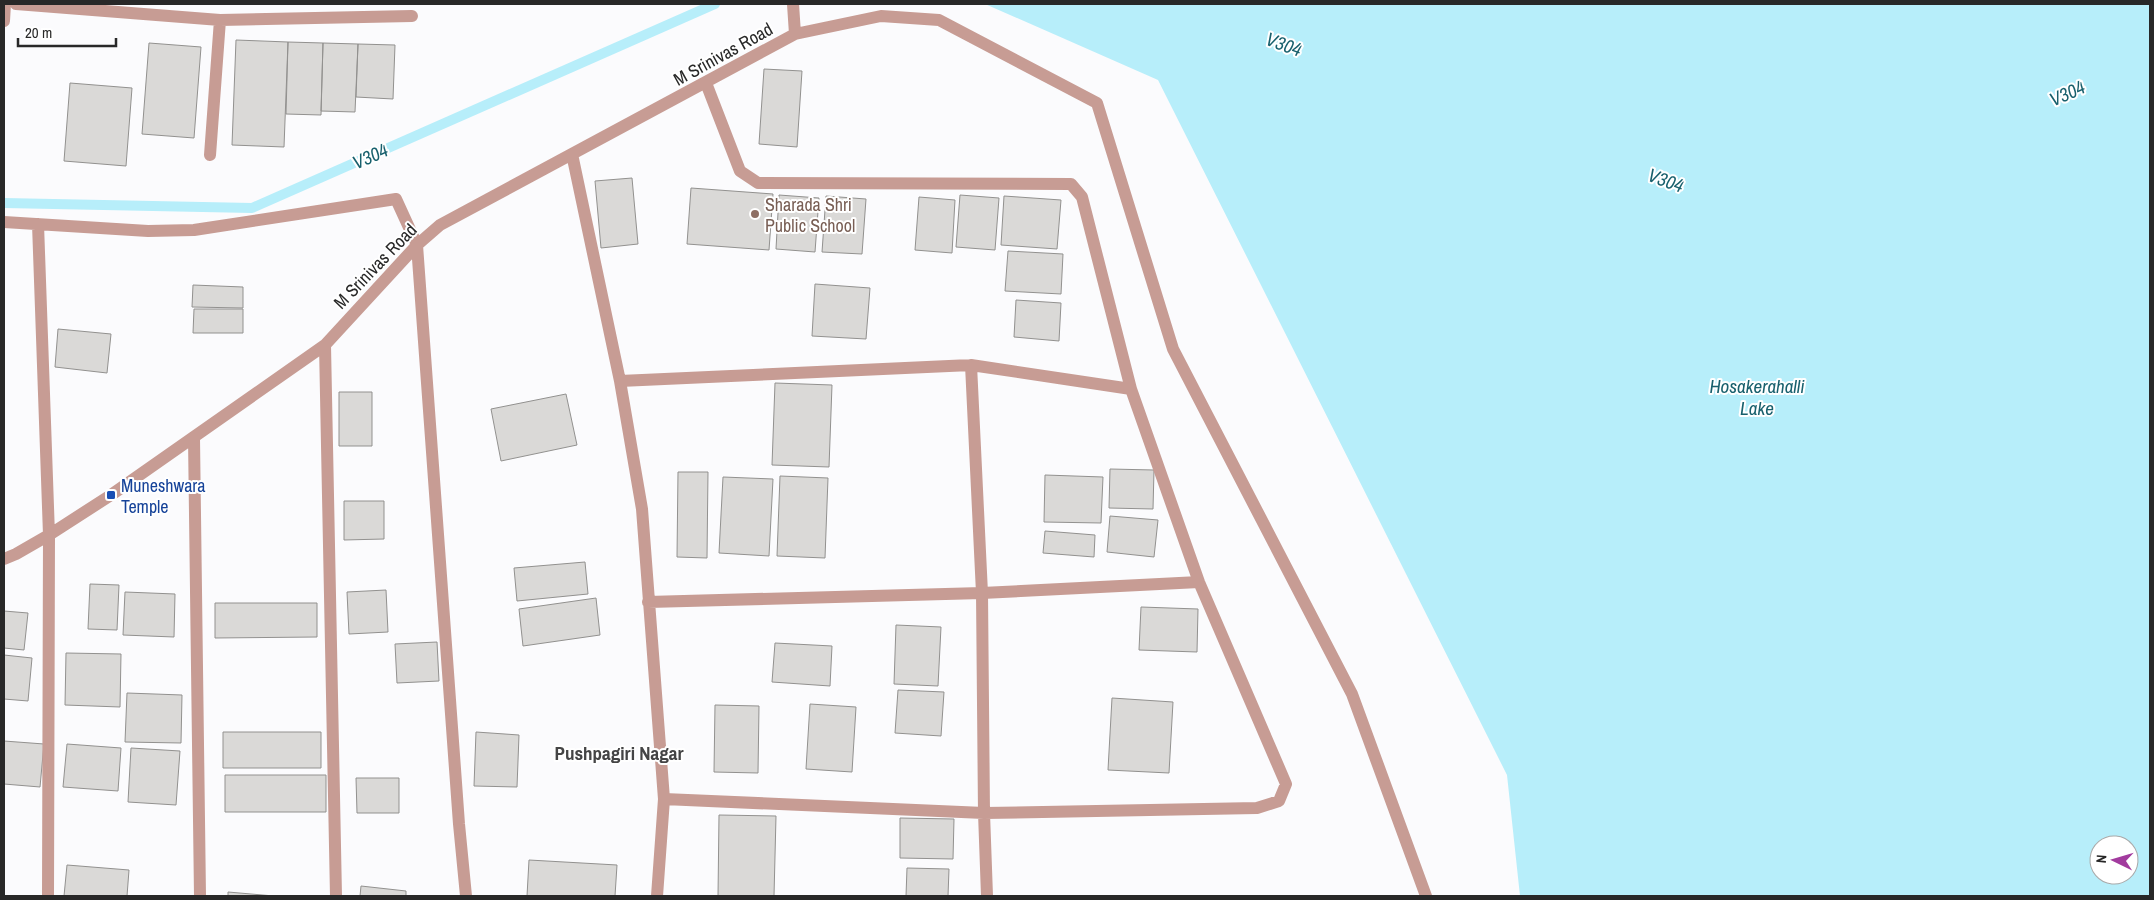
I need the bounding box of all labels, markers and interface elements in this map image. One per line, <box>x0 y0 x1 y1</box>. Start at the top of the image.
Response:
scale bar <box>18 15 115 47</box>
street label: M Srinivas Road <box>669 16 777 92</box>
text: 20 m <box>25 22 52 43</box>
water label: V304 <box>1262 26 1306 63</box>
water label: V304 <box>2045 74 2089 112</box>
water label: V304 <box>348 137 392 175</box>
water label: V304 <box>1644 162 1688 199</box>
place label: Sharada Shri Public School <box>765 192 855 238</box>
marker: Sharada Shri Public School <box>749 208 761 220</box>
street label: M Srinivas Road <box>328 218 422 314</box>
water label: Hosakerahalli Lake <box>1709 373 1805 421</box>
place label: Muneshwara Temple <box>121 473 206 519</box>
marker: Muneshwara Temple <box>105 489 117 501</box>
district label: Pushpagiri Nagar <box>554 740 684 766</box>
north arrow <box>2089 835 2139 885</box>
text: N <box>2092 854 2110 864</box>

